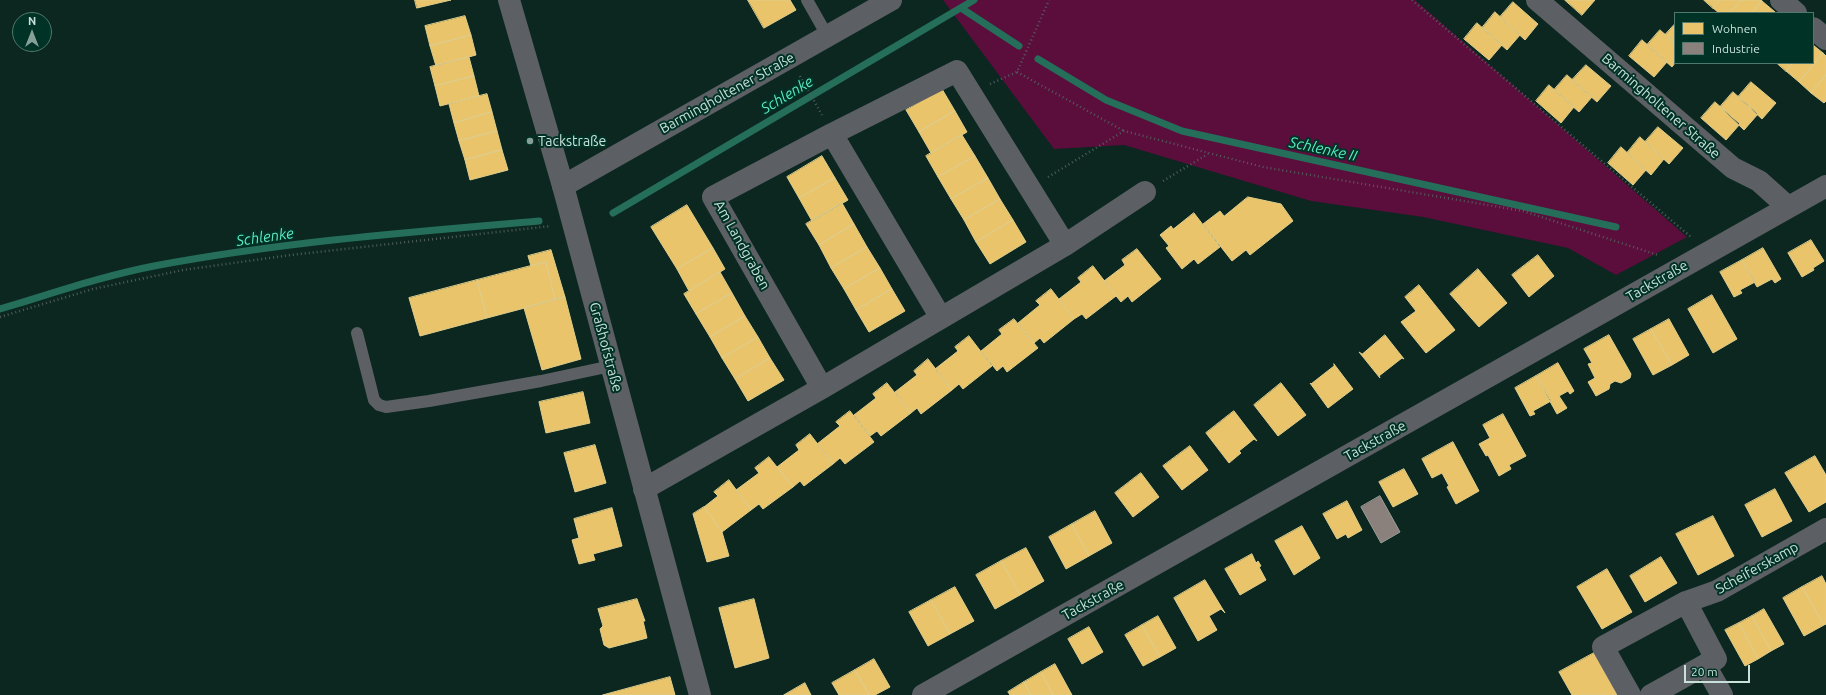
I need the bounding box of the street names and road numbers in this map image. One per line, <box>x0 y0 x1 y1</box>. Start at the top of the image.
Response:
street label: Barmingholtener Straße <box>657 49 797 137</box>
street label: Barmingholtener Straße <box>1598 50 1724 162</box>
street label: Am Landgraben <box>711 197 773 293</box>
street label: Tackstraße <box>1623 257 1691 305</box>
street label: Graßhofstraße <box>586 300 626 394</box>
street label: Tackstraße <box>1341 417 1409 465</box>
street label: Scheiferskamp <box>1713 538 1801 598</box>
street label: Tackstraße <box>1059 576 1127 624</box>

